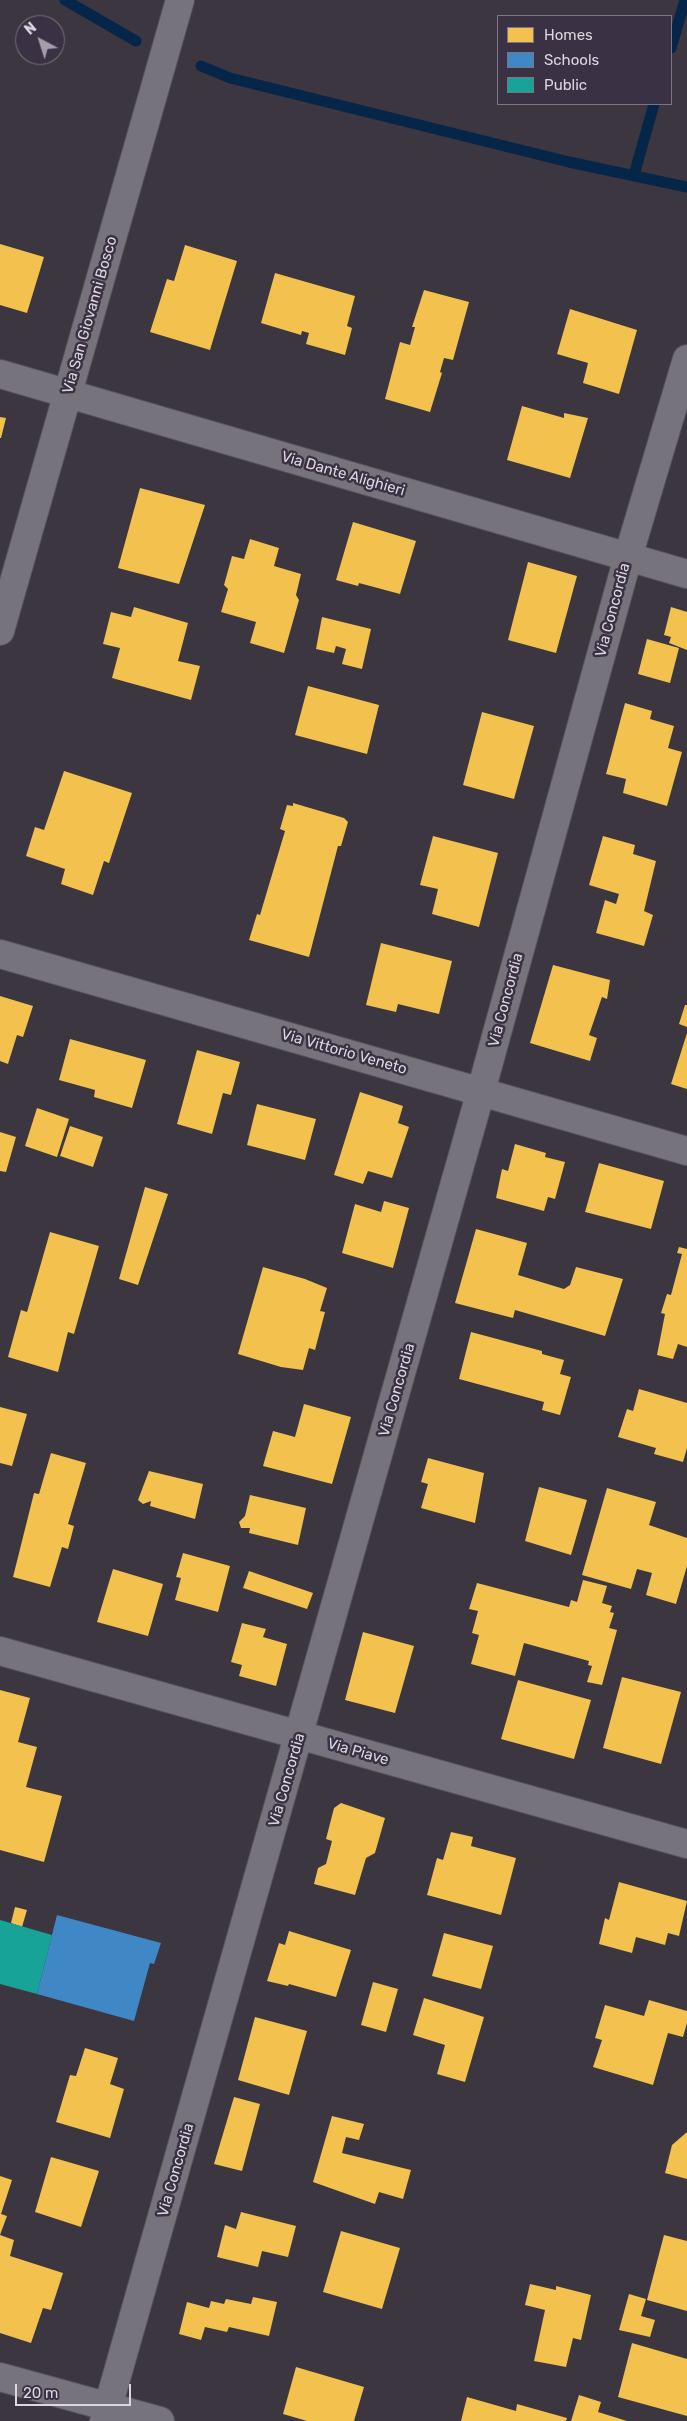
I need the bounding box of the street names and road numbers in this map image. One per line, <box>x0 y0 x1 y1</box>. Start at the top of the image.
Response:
street label: Via San Giovanni Bosco <box>59 234 121 396</box>
street label: Via Dante Alighieri <box>279 448 407 500</box>
street label: Via Concordia <box>592 561 634 659</box>
street label: Via Concordia <box>485 951 527 1049</box>
street label: Via Vittorio Veneto <box>279 1025 409 1079</box>
street label: Via Concordia <box>375 1341 419 1439</box>
street label: Via Concordia <box>265 1731 309 1829</box>
street label: Via Piave <box>325 1735 391 1769</box>
street label: Via Concordia <box>154 2121 198 2219</box>

